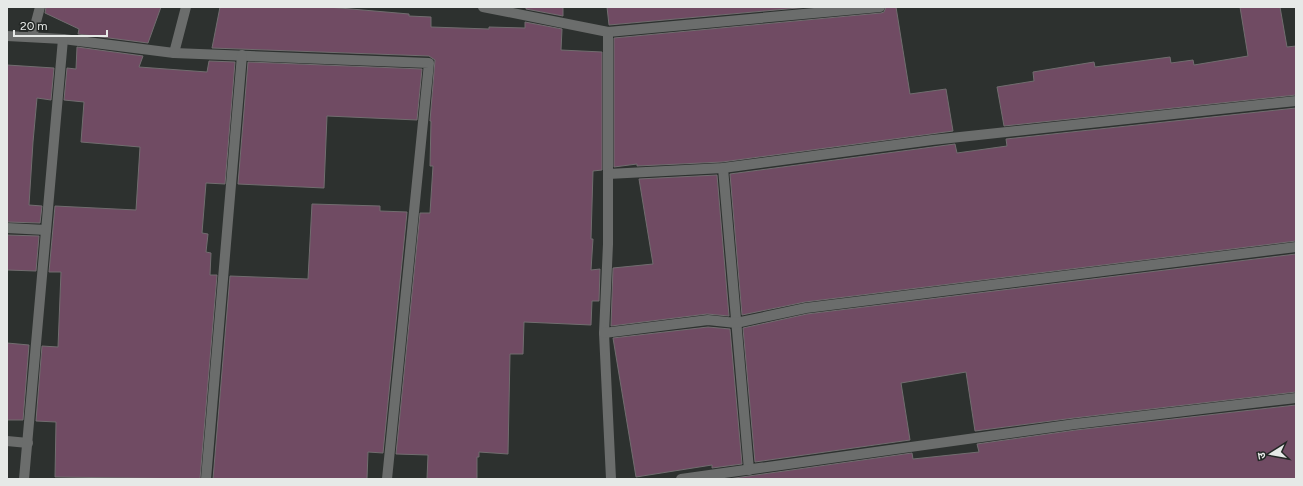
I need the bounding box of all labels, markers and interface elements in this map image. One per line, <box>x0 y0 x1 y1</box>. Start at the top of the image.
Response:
scale bar <box>14 12 107 38</box>
text: 20 m <box>20 19 48 33</box>
north arrow <box>1251 434 1291 474</box>
text: उ <box>1255 451 1269 460</box>

